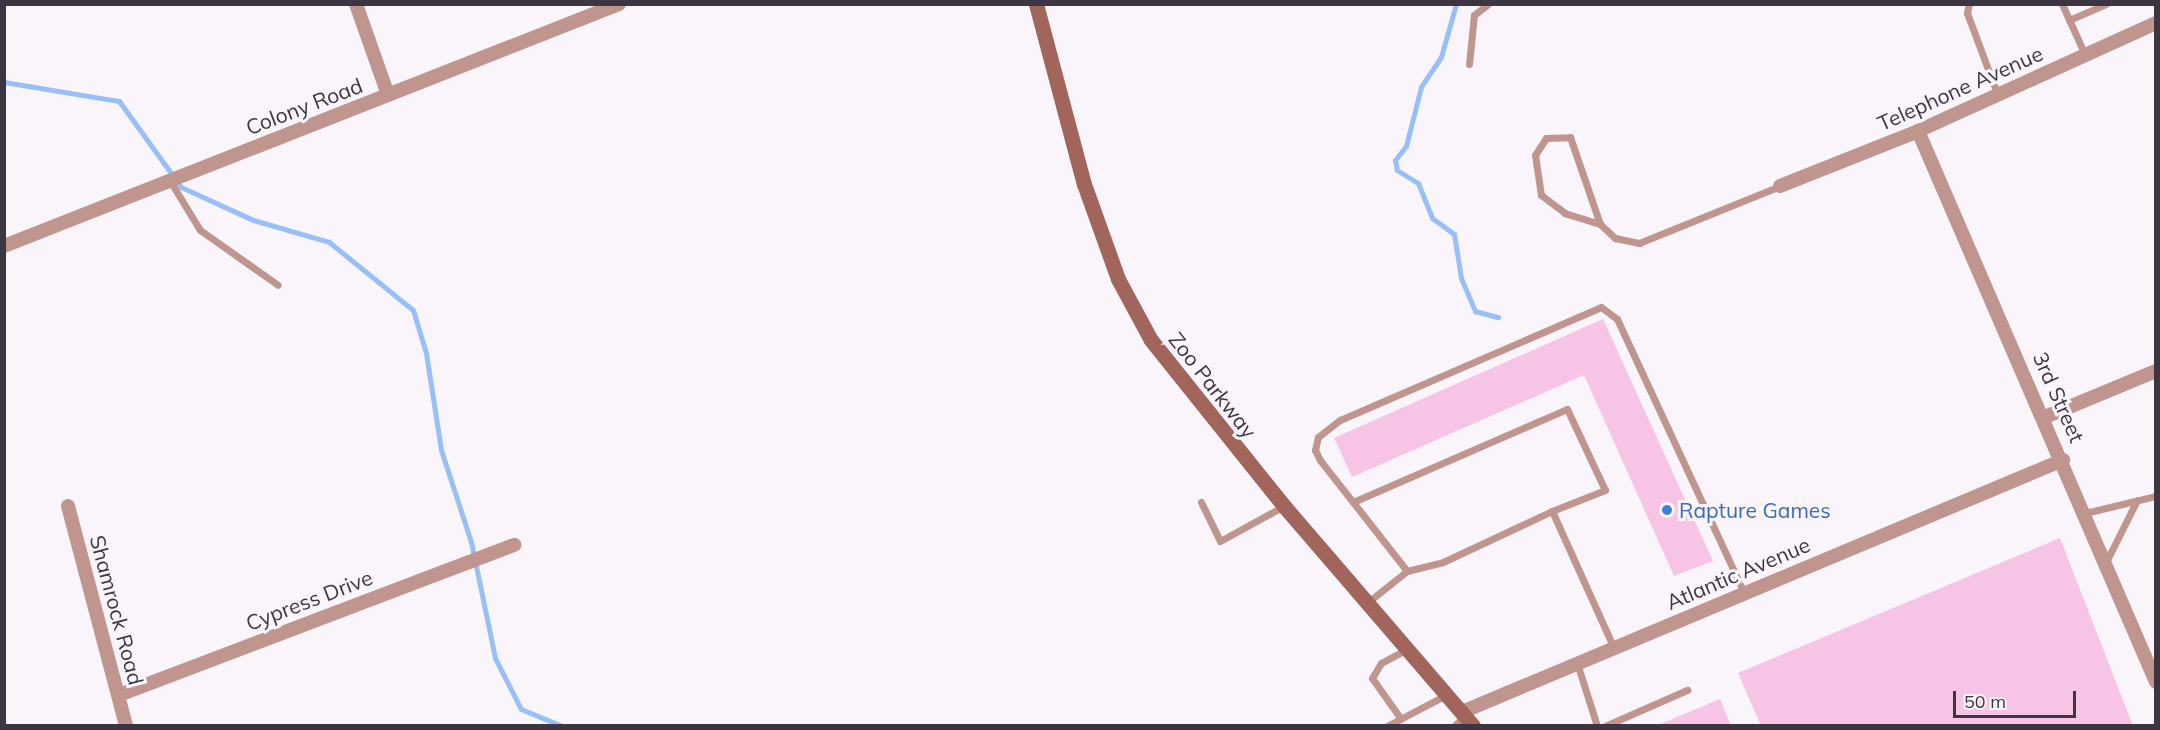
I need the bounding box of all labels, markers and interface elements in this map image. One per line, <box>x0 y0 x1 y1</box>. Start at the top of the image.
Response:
street label: Telephone Avenue <box>1873 40 2047 136</box>
street label: Colony Road <box>242 72 366 140</box>
street label: Zoo Parkway <box>1164 327 1262 443</box>
street label: 3rd Street <box>2028 348 2090 446</box>
place label: Rapture Games <box>1679 497 1831 523</box>
marker: Rapture Games <box>1660 503 1674 517</box>
street label: Atlantic Avenue <box>1662 531 1814 615</box>
street label: Shamrock Road <box>85 532 149 688</box>
street label: Cypress Drive <box>242 564 376 636</box>
scale bar <box>1956 679 2079 717</box>
text: 50 m <box>1964 690 2006 713</box>

